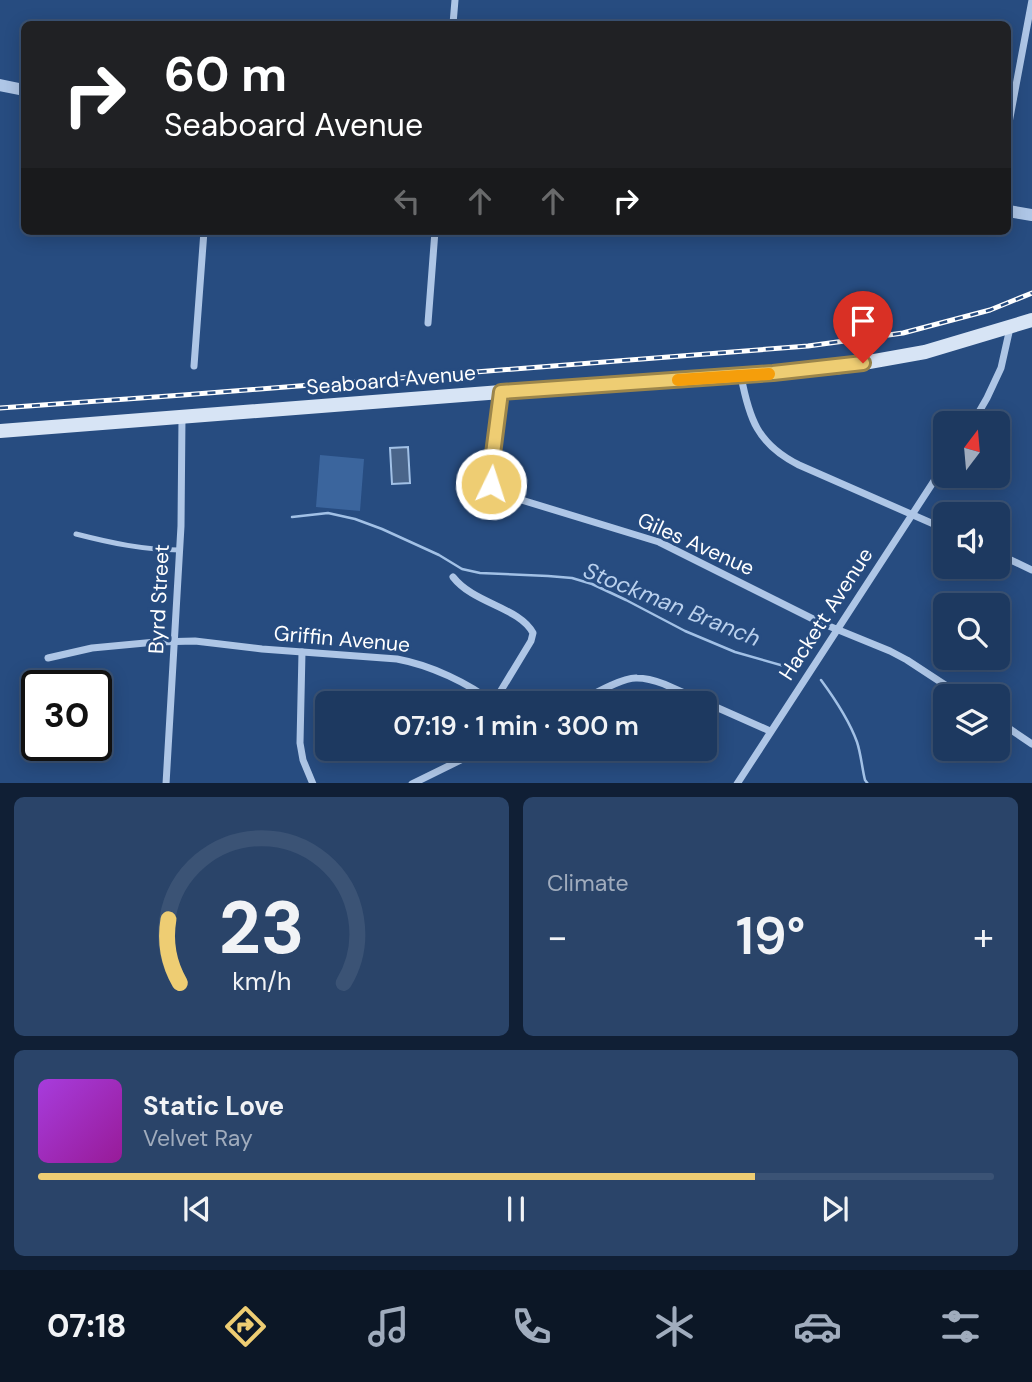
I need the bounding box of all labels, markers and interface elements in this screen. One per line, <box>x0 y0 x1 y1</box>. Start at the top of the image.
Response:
text: 60 m <box>164 42 287 106</box>
icon: right <box>49 49 140 140</box>
text: Seaboard Avenue <box>164 104 423 146</box>
icon: left <box>388 182 426 220</box>
icon: ahead <box>461 182 499 220</box>
icon: ahead <box>534 182 572 220</box>
icon: right <box>607 182 645 220</box>
pin <box>833 291 893 363</box>
icon: arrive <box>844 302 882 340</box>
street label: Seaboard Avenue <box>305 359 477 401</box>
north arrow <box>933 411 1010 488</box>
map controls <box>933 411 1010 761</box>
position arrow <box>454 447 528 521</box>
button: sound <box>933 502 1010 579</box>
street label: Giles Avenue <box>633 506 759 582</box>
street label: Hackett Avenue <box>773 542 879 686</box>
street label: Byrd Street <box>142 543 176 655</box>
water label: Stockman Branch <box>579 555 765 653</box>
button: search <box>933 593 1010 670</box>
street label: Griffin Avenue <box>273 619 411 659</box>
speed limit sign: 30 <box>21 670 112 761</box>
button: layers <box>933 684 1010 761</box>
text: 07:19 · 1 min · 300 m <box>393 709 639 743</box>
text: Climate <box>547 868 629 898</box>
text: 23 <box>219 881 304 976</box>
text: 19° <box>736 902 805 970</box>
text: − <box>547 912 568 962</box>
text: + <box>973 912 994 962</box>
text: km/h <box>232 964 291 997</box>
text: Static Love <box>143 1089 284 1123</box>
text: Velvet Ray <box>143 1123 253 1153</box>
icon: previous <box>178 1190 216 1228</box>
icon: pause <box>497 1190 535 1228</box>
icon: next <box>816 1190 854 1228</box>
icon: directions <box>221 1302 270 1351</box>
icon: music <box>364 1302 413 1351</box>
icon: phone <box>507 1302 556 1351</box>
icon: climate <box>650 1302 699 1351</box>
icon: car <box>793 1302 842 1351</box>
icon: filters <box>936 1302 985 1351</box>
text: 07:18 <box>47 1305 127 1347</box>

